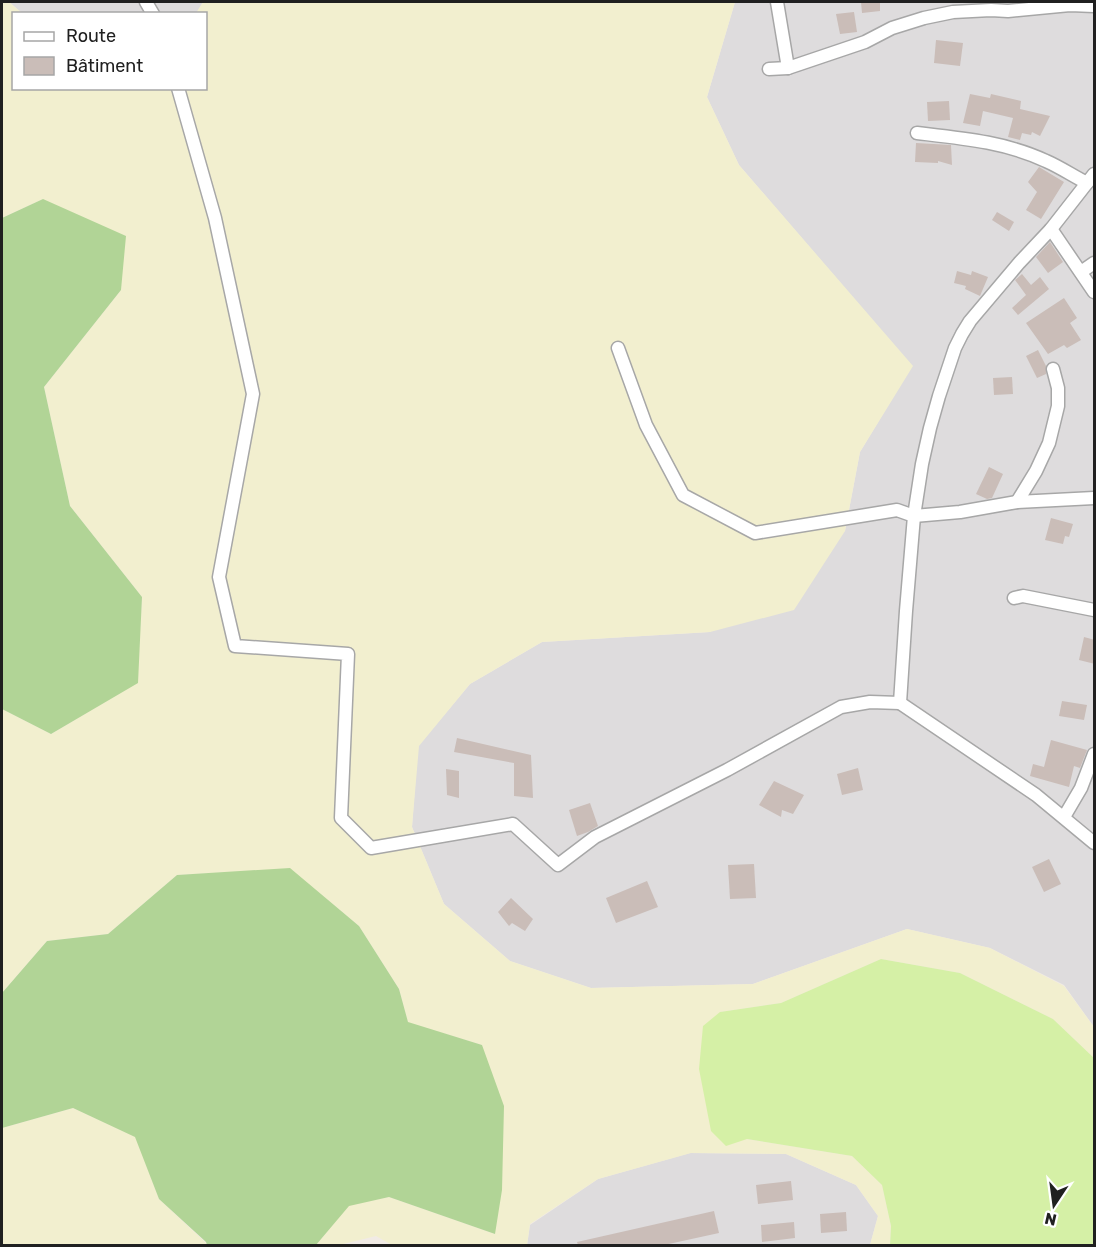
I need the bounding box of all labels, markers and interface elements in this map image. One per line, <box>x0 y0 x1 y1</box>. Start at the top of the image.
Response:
legend <box>12 12 207 90</box>
text: Route <box>66 25 116 47</box>
text: Bâtiment <box>66 55 143 77</box>
north arrow <box>1024 1175 1084 1235</box>
text: N <box>1043 1209 1058 1230</box>

